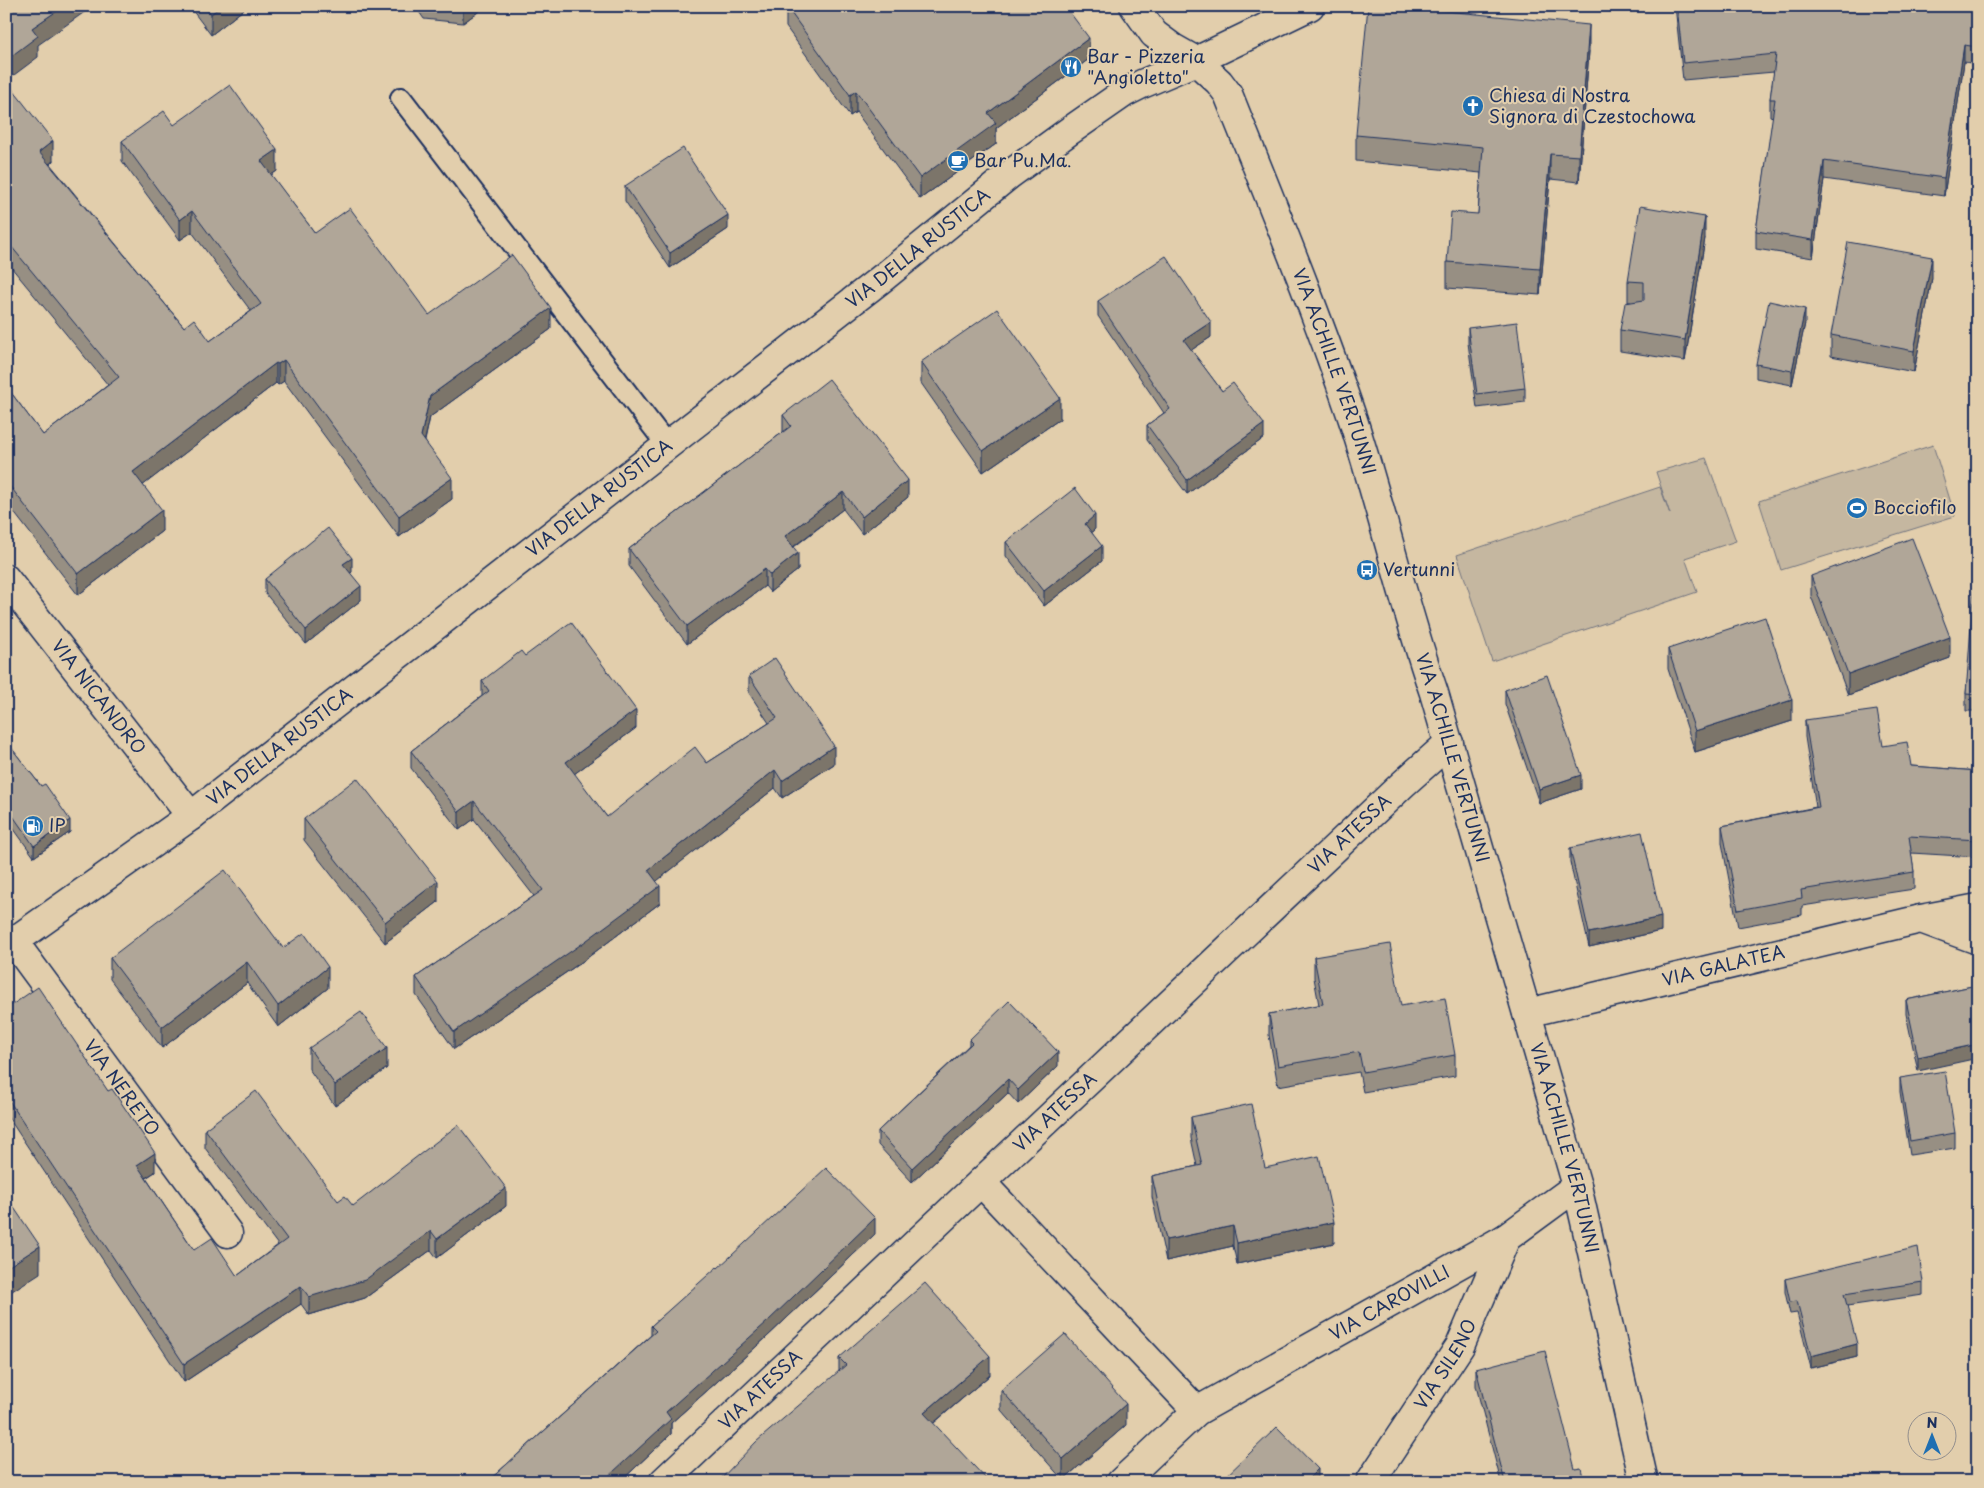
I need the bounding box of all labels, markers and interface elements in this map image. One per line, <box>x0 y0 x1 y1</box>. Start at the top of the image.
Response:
place label: Bar - Pizzeria "Angioletto" <box>1087 42 1205 90</box>
restaurant icon: Bar - Pizzeria "Angioletto" <box>1059 55 1083 79</box>
place label: Chiesa di Nostra Signora di Czestochowa <box>1489 81 1696 129</box>
church icon: Chiesa di Nostra Signora di Czestochowa <box>1461 94 1485 118</box>
place label: Bar Pu.Ma. <box>974 146 1072 173</box>
cafe icon: Bar Pu.Ma. <box>946 149 970 173</box>
street label: VIA DELLA RUSTICA <box>839 181 995 314</box>
street label: VIA ACHILLE VERTUNNI <box>1287 264 1384 478</box>
street label: VIA DELLA RUSTICA <box>519 431 677 563</box>
place label: Bocciofilo <box>1873 493 1957 520</box>
sports icon: Bocciofilo <box>1845 496 1869 520</box>
place label: Vertunni <box>1383 555 1455 582</box>
bus stop icon: Vertunni <box>1355 558 1379 582</box>
street label: VIA NICANDRO <box>46 633 153 760</box>
street label: VIA ACHILLE VERTUNNI <box>1410 649 1497 866</box>
street label: VIA DELLA RUSTICA <box>200 680 358 811</box>
street label: VIA ATESSA <box>1301 787 1397 879</box>
place label: IP <box>49 811 66 838</box>
fuel station icon: IP <box>21 814 45 838</box>
street label: VIA GALATEA <box>1659 937 1787 992</box>
street label: VIA NERETO <box>78 1033 167 1141</box>
street label: VIA ACHILLE VERTUNNI <box>1524 1039 1607 1256</box>
street label: VIA ATESSA <box>1006 1065 1102 1157</box>
street label: VIA CAROVILLI <box>1324 1257 1454 1346</box>
street label: VIA SILENO <box>1407 1314 1482 1414</box>
street label: VIA ATESSA <box>712 1343 807 1435</box>
north arrow <box>1906 1410 1956 1460</box>
text: N <box>1926 1412 1938 1433</box>

